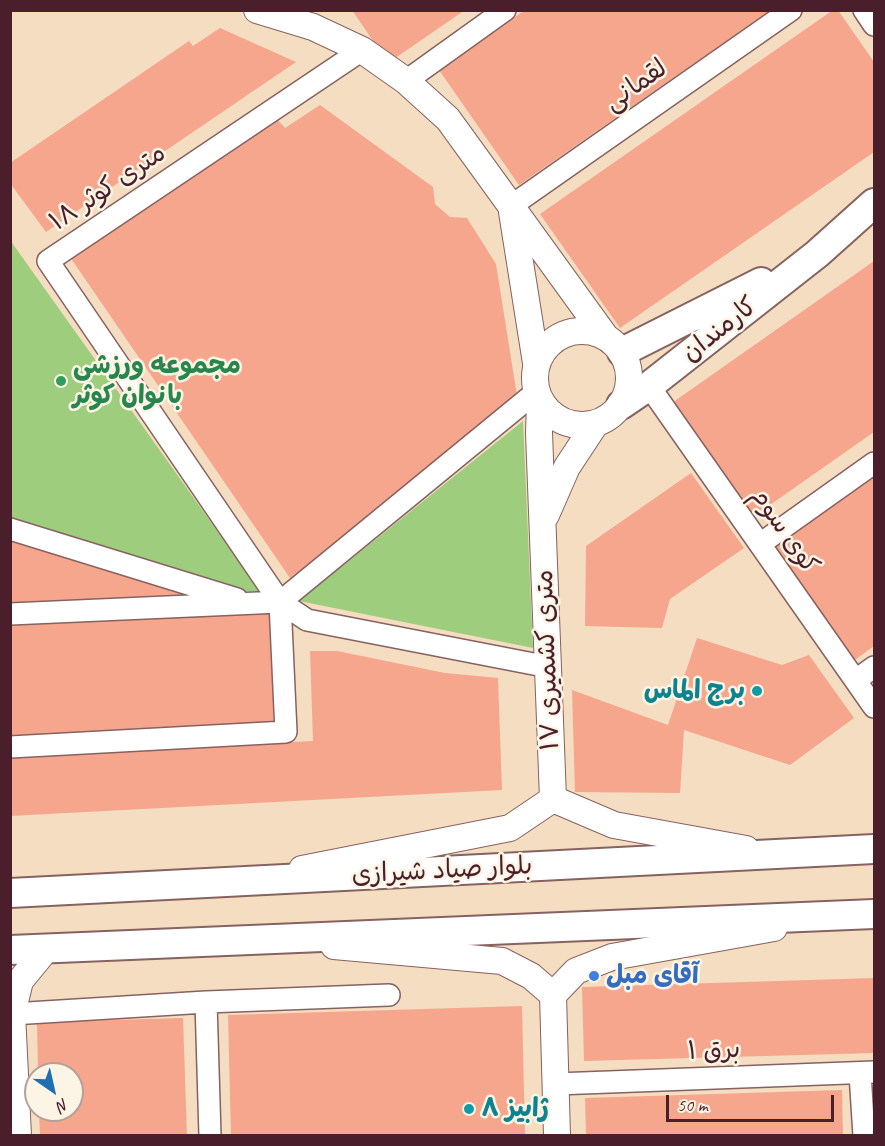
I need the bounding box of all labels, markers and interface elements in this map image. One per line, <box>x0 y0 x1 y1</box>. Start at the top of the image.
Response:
street label: لقمانی <box>599 53 673 119</box>
street label: ۱۸ متری کوثر <box>44 138 172 238</box>
street label: کارمندان <box>676 291 764 369</box>
place label: مجموعه ورزشی بانوان کوثر <box>73 350 241 412</box>
marker: مجموعه ورزشی بانوان کوثر <box>54 374 68 388</box>
street label: کوی سوم <box>743 482 825 580</box>
street label: ۱۷ متری کشمیری <box>529 569 567 751</box>
place label: برج الماس <box>644 675 745 707</box>
marker: برج الماس <box>750 684 764 698</box>
street label: بلوار صیاد شیرازی <box>351 851 533 891</box>
place label: آقای مبل <box>606 960 699 992</box>
marker: آقای مبل <box>587 969 601 983</box>
street label: برق ۱ <box>687 1034 741 1068</box>
north arrow <box>24 1062 84 1122</box>
scale bar <box>669 1083 837 1121</box>
place label: ژابیز ۸ <box>481 1093 549 1125</box>
text: N <box>53 1094 73 1116</box>
text: 50 m <box>677 1094 708 1116</box>
marker: ژابیز ۸ <box>462 1102 476 1116</box>

